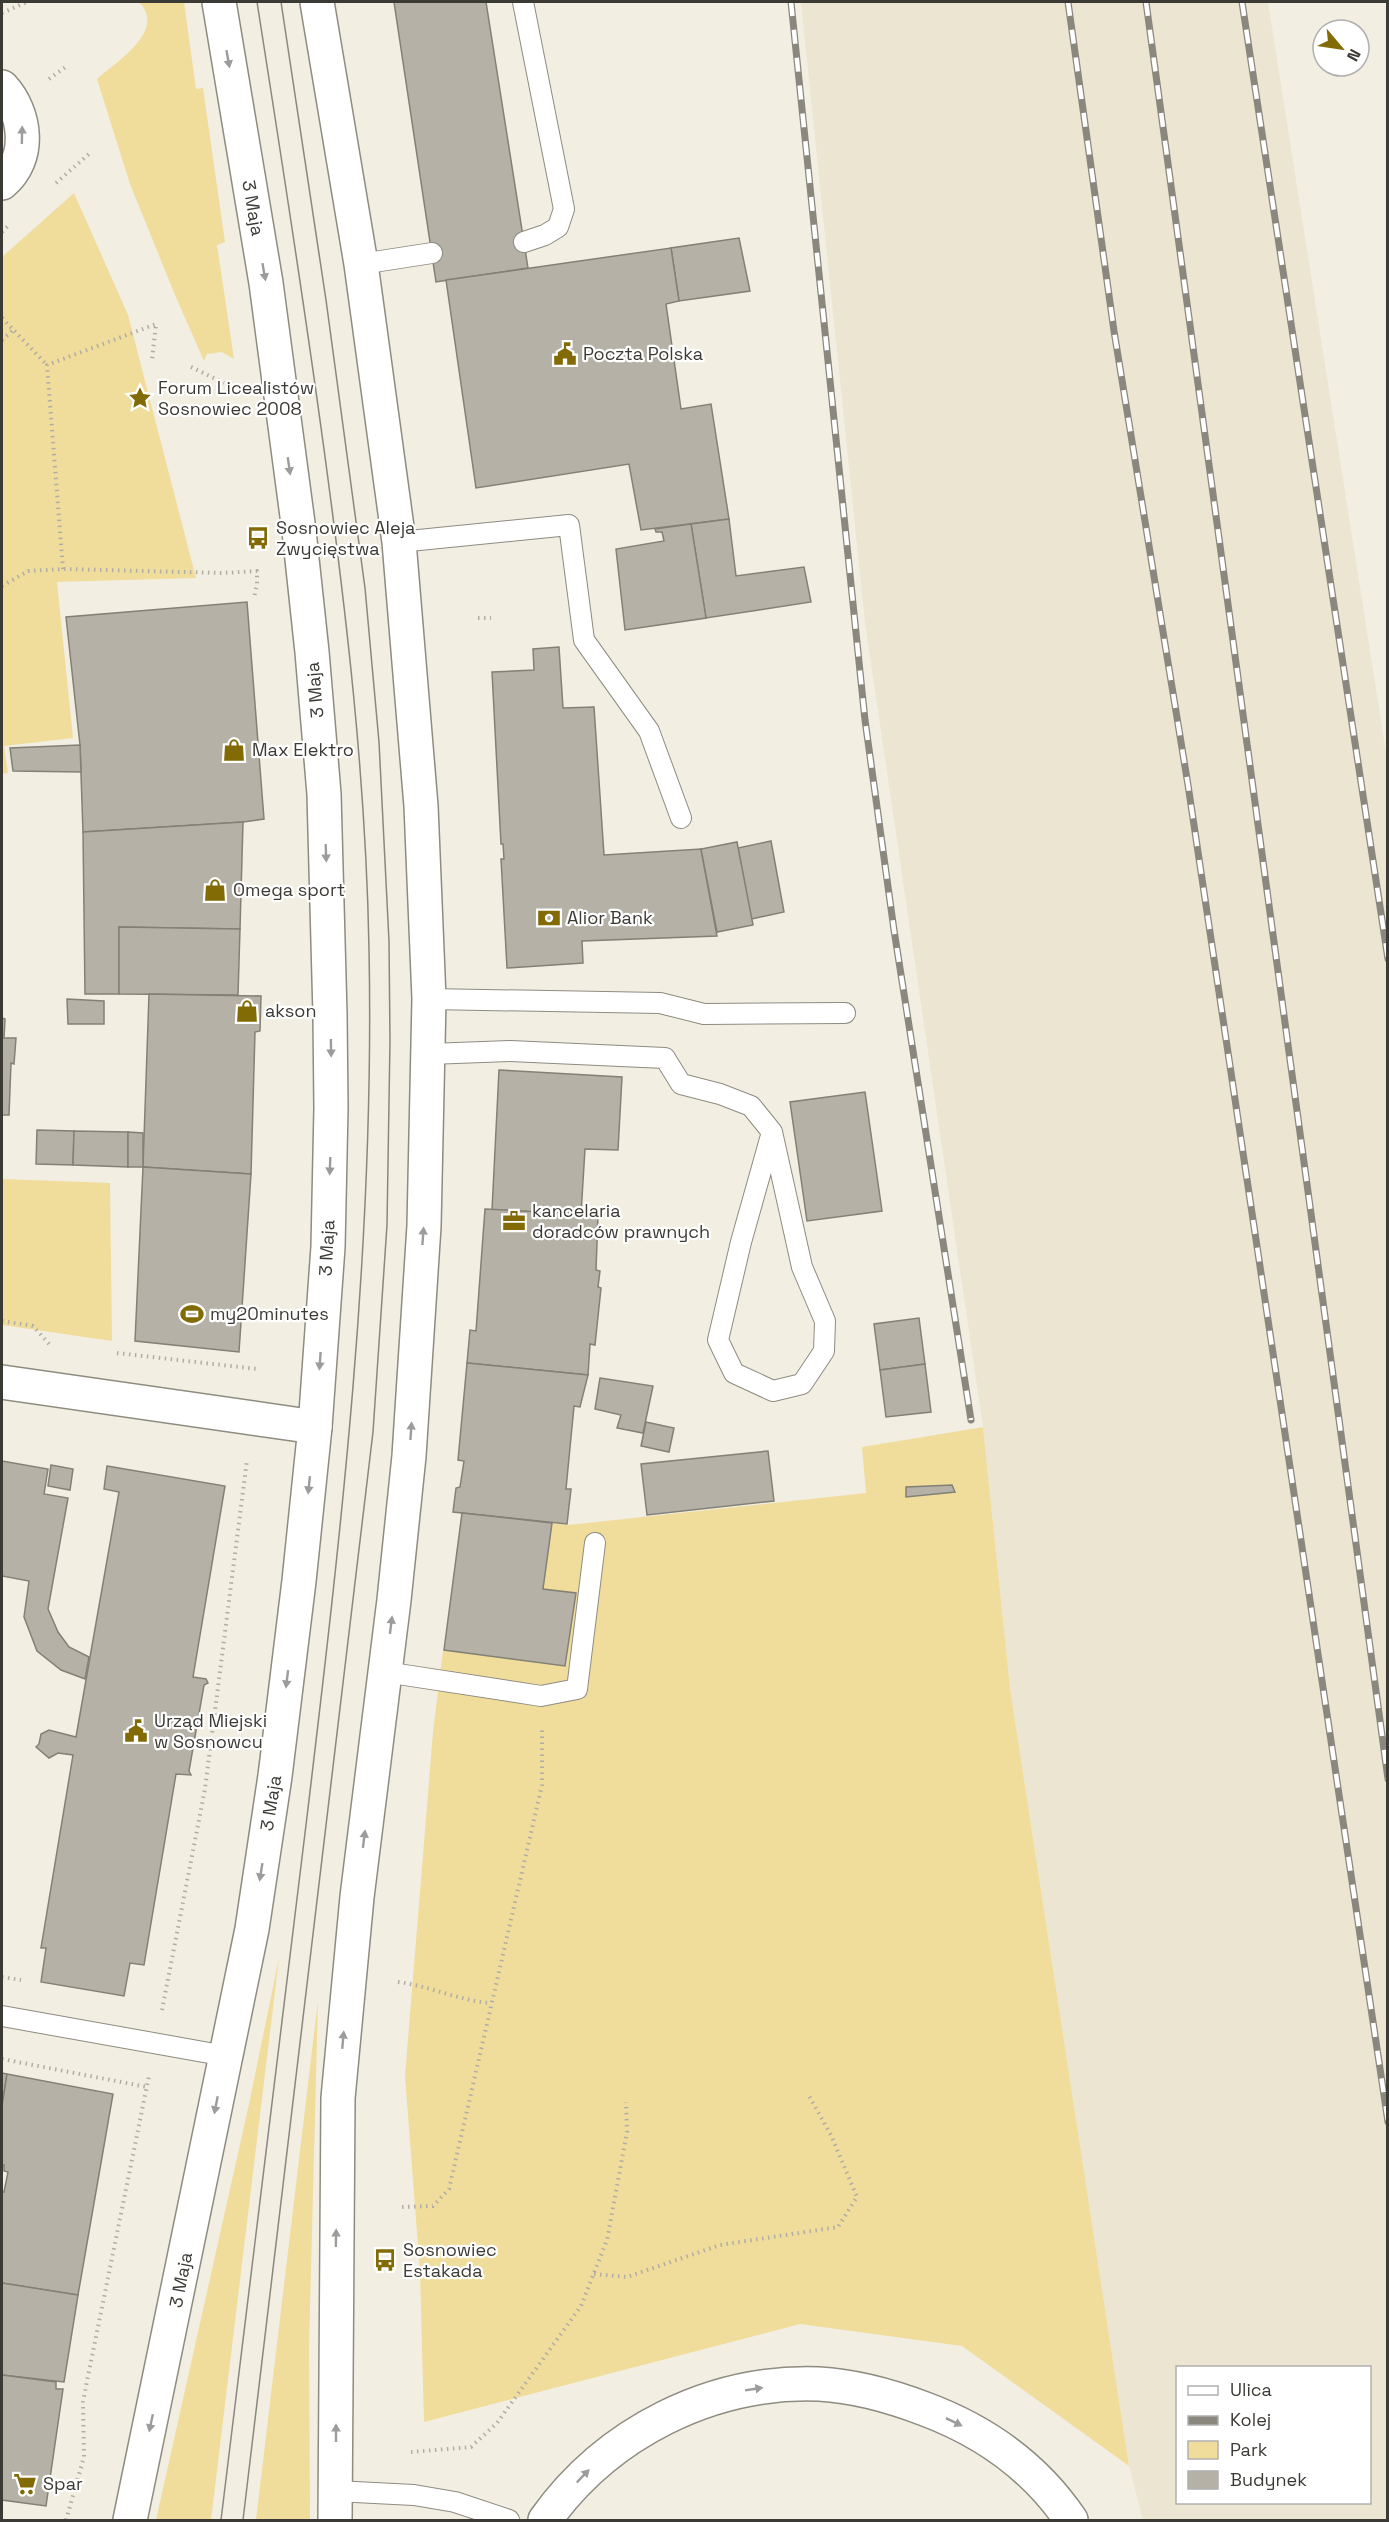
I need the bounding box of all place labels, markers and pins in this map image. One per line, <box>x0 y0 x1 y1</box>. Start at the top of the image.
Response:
public building icon: Poczta Polska <box>552 341 578 367</box>
place label: Poczta Polska <box>583 342 703 365</box>
place label: Forum Licealistów Sosnowiec 2008 <box>158 376 314 420</box>
place icon: Forum Licealistów Sosnowiec 2008 <box>127 385 153 411</box>
place label: Sosnowiec Aleja Zwycięstwa <box>276 516 415 560</box>
bus stop icon: Sosnowiec Aleja Zwycięstwa <box>245 525 271 551</box>
shop icon: Max Elektro <box>221 737 247 763</box>
place label: Max Elektro <box>252 738 354 761</box>
shop icon: Omega sport <box>202 877 228 903</box>
place label: Omega sport <box>233 878 345 901</box>
bank icon: Alior Bank <box>536 905 562 931</box>
place label: Alior Bank <box>567 906 653 929</box>
shop icon: akson <box>234 998 260 1024</box>
place label: akson <box>265 999 316 1022</box>
place label: kancelaria doradców prawnych <box>532 1199 710 1243</box>
office icon: kancelaria doradców prawnych <box>501 1208 527 1234</box>
sports icon: my20minutes <box>179 1301 205 1327</box>
place label: my20minutes <box>210 1302 329 1325</box>
place label: Urząd Miejski w Sosnowcu <box>154 1709 267 1753</box>
public building icon: Urząd Miejski w Sosnowcu <box>123 1718 149 1744</box>
place label: Sosnowiec Estakada <box>403 2238 497 2282</box>
bus stop icon: Sosnowiec Estakada <box>372 2247 398 2273</box>
supermarket icon: Spar <box>12 2471 38 2497</box>
place label: Spar <box>43 2472 83 2495</box>

